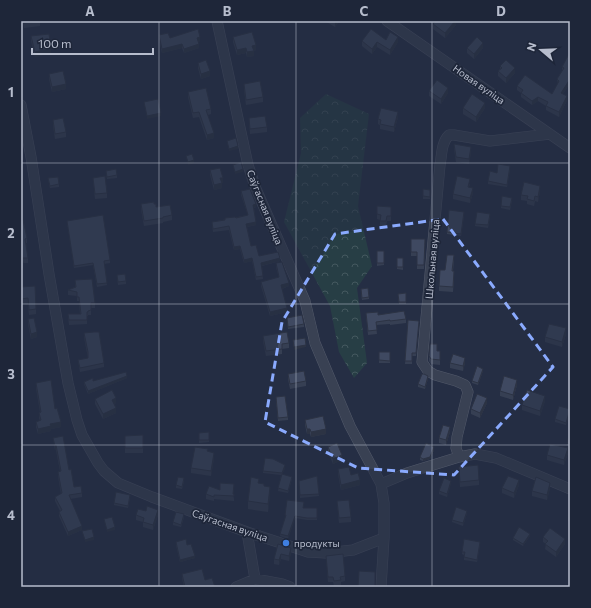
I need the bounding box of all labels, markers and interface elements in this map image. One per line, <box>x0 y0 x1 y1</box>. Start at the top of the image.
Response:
text: A <box>85 3 95 19</box>
text: B <box>223 3 232 19</box>
text: C <box>360 3 369 19</box>
text: D <box>496 3 506 19</box>
scale bar <box>32 30 153 56</box>
north arrow <box>521 30 561 70</box>
text: 100 m <box>38 36 72 50</box>
text: N <box>524 41 539 53</box>
street label: Новая вуліца <box>451 62 507 106</box>
text: 1 <box>8 84 14 100</box>
street label: Саўгасная вуліца <box>245 168 285 246</box>
street label: Школьная вуліца <box>423 219 441 299</box>
text: 2 <box>7 225 15 241</box>
text: 3 <box>7 366 15 382</box>
street label: Саўгасная вуліца <box>191 506 269 544</box>
text: 4 <box>7 507 15 523</box>
place label: продукты <box>294 537 340 549</box>
marker: продукты <box>281 538 291 548</box>

